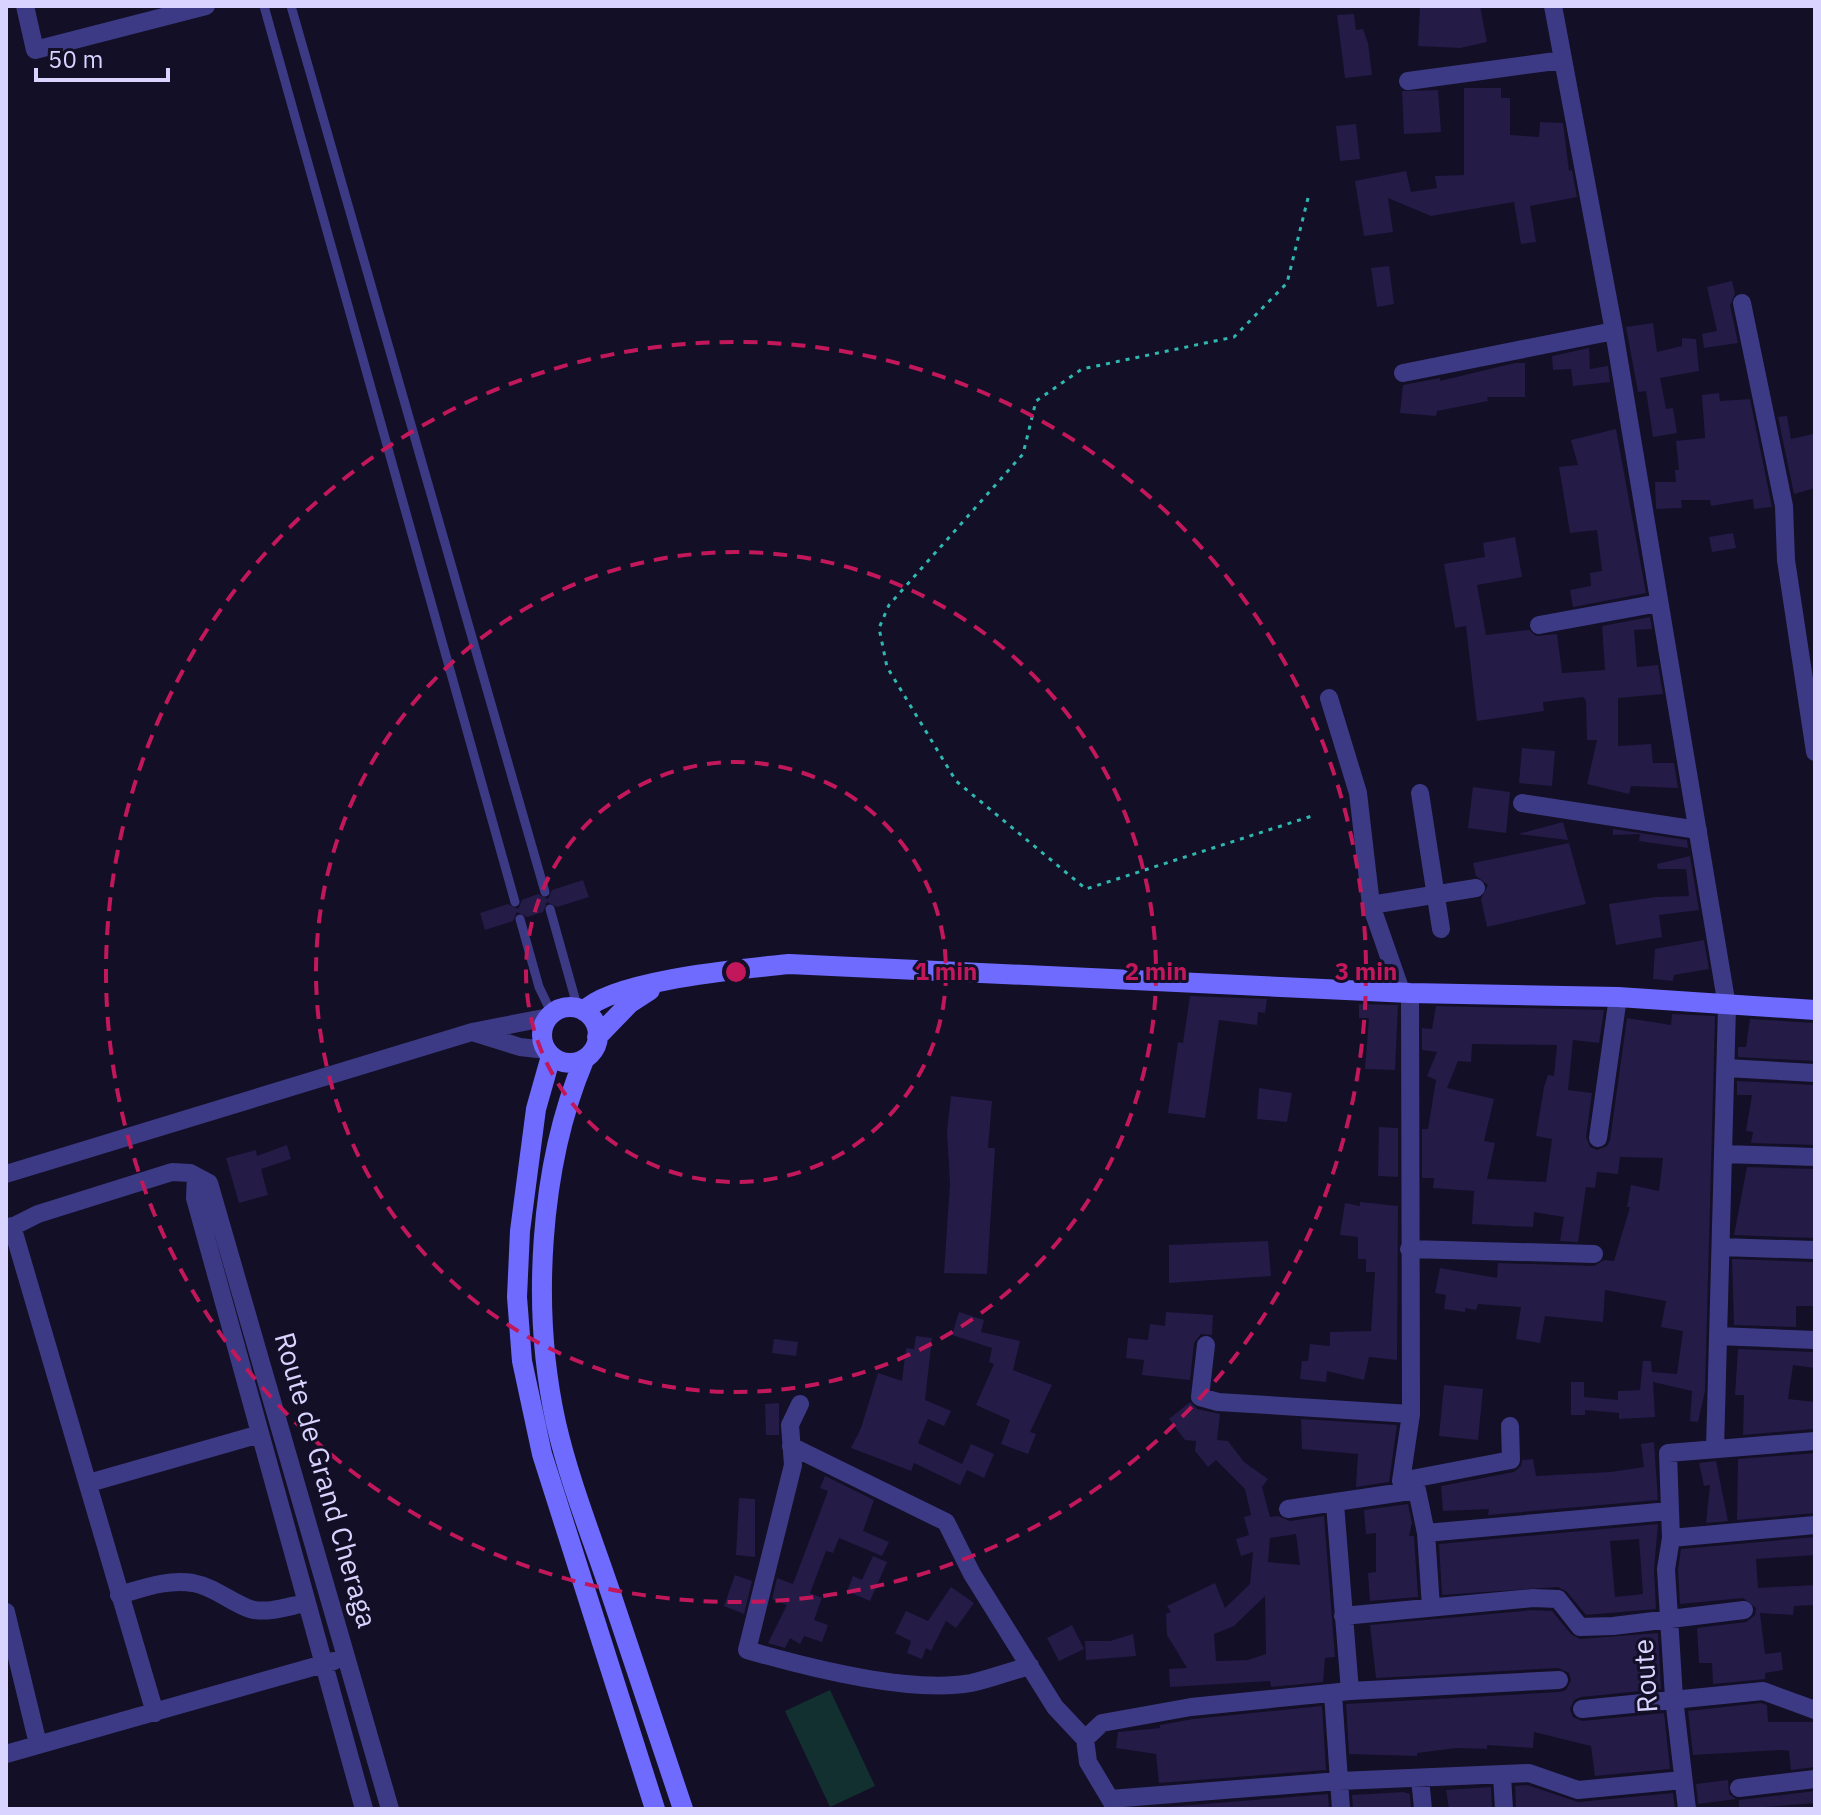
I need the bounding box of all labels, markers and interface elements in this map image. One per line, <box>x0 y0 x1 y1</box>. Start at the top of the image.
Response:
scale bar <box>36 32 168 82</box>
text: 50 m <box>48 43 103 75</box>
text: 1 min <box>915 955 977 987</box>
text: 2 min <box>1125 955 1187 987</box>
text: 3 min <box>1335 955 1397 987</box>
centre of rings <box>722 958 750 986</box>
street label: Route de Grand Cheraga <box>267 1328 386 1632</box>
street label: Route <box>1623 1638 1666 1714</box>

